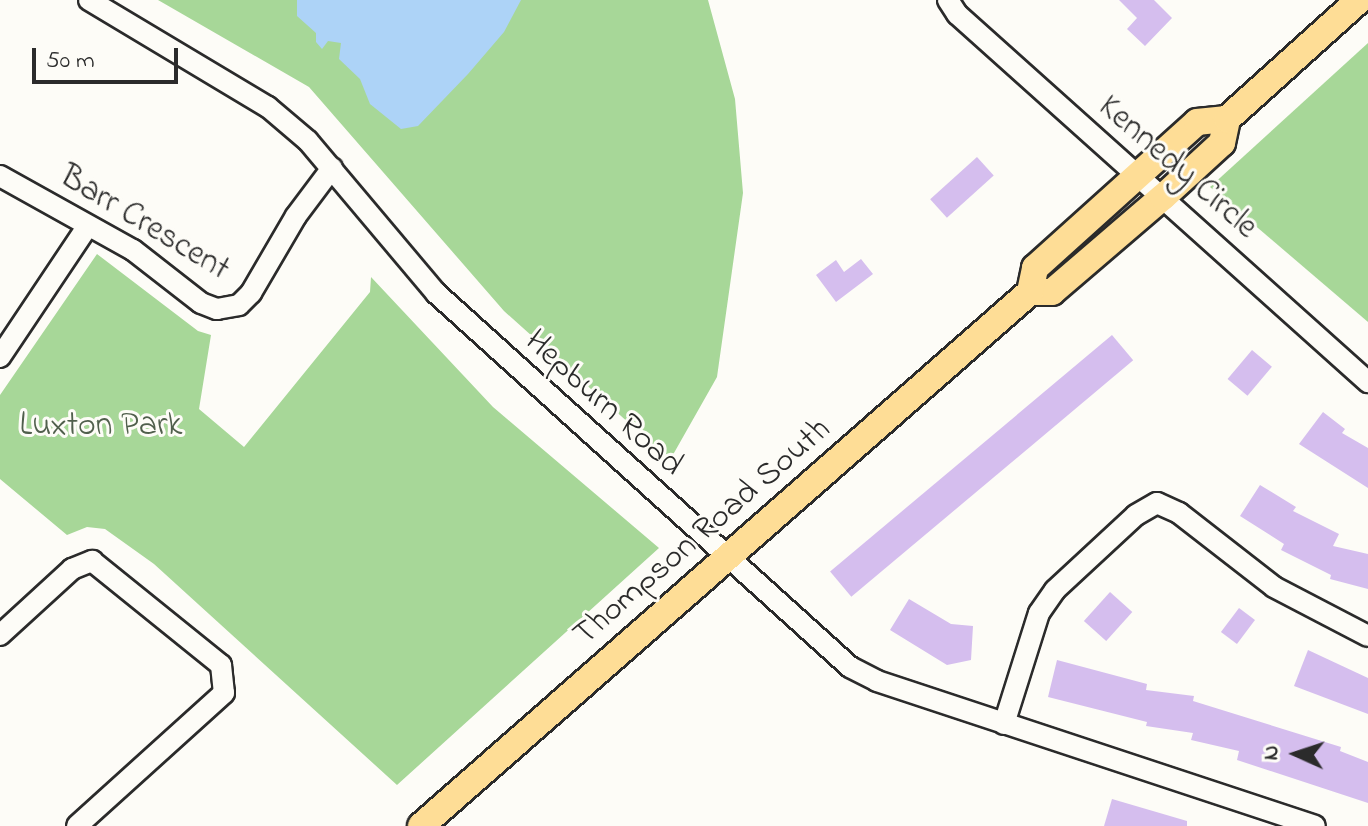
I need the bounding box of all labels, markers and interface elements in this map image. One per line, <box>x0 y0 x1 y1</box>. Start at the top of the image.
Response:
scale bar <box>36 32 182 82</box>
text: 50 m <box>46 44 95 79</box>
street label: Kennedy Circle <box>1089 88 1265 248</box>
street label: Barr Crescent <box>52 157 236 291</box>
street label: Hepburn Road <box>515 322 691 486</box>
park label: Luxton Park <box>20 407 182 447</box>
street label: Thompson Road South <box>566 410 840 656</box>
north arrow <box>1256 714 1336 794</box>
text: N <box>1256 744 1288 761</box>

